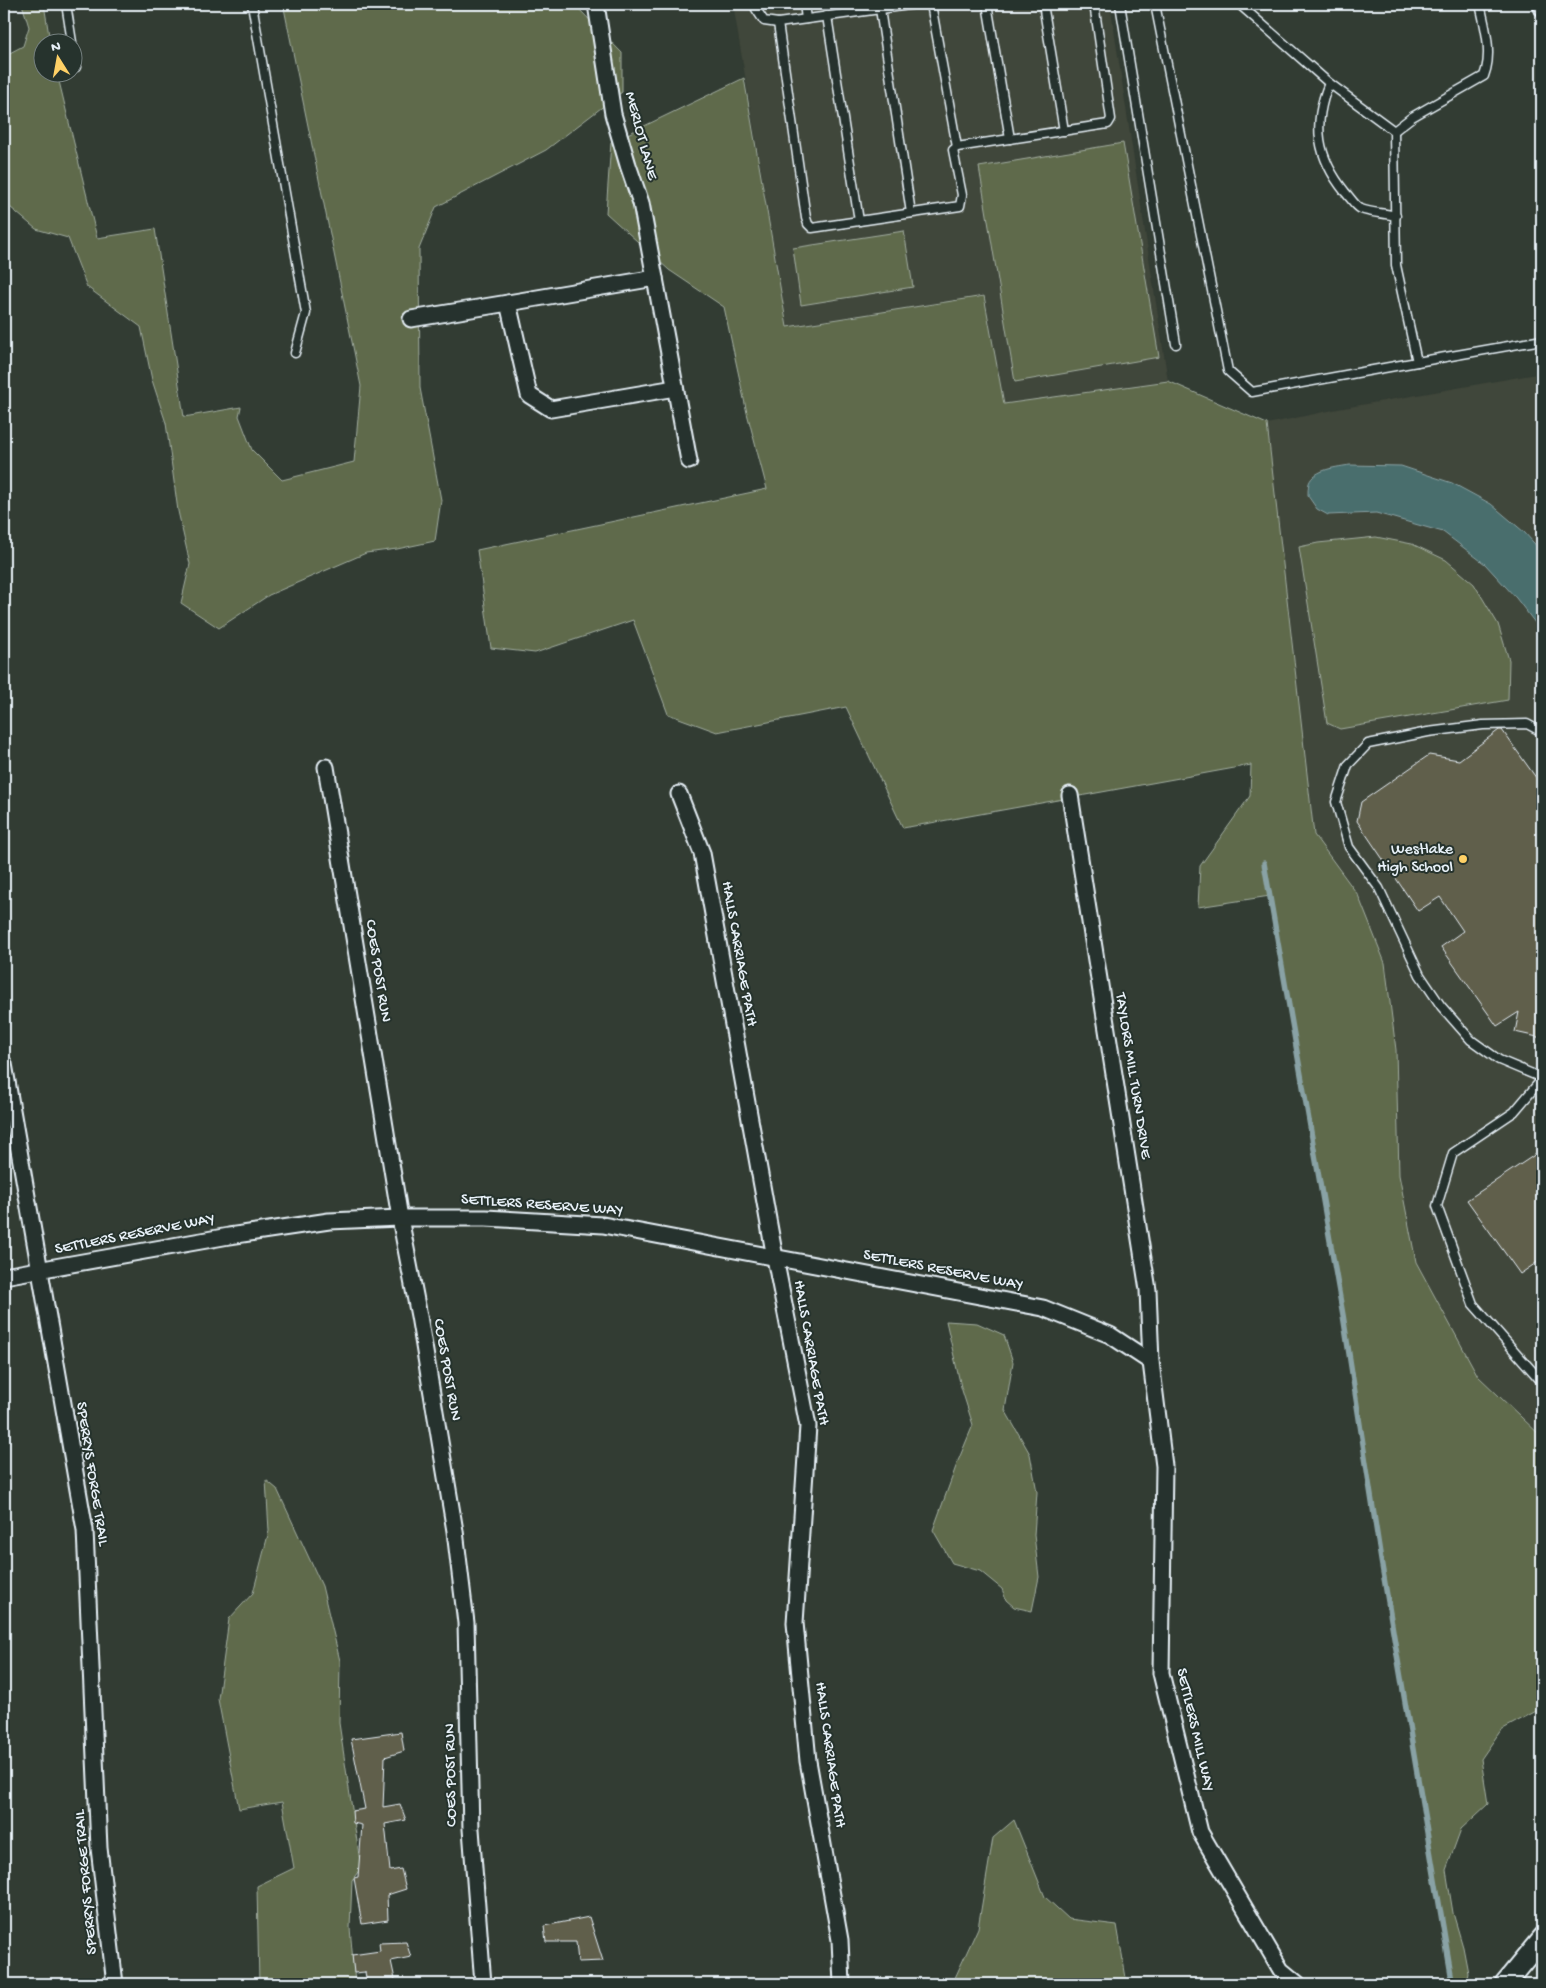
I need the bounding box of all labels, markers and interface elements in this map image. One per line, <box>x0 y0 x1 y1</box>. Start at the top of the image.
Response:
north arrow <box>32 32 82 82</box>
text: N <box>50 38 62 57</box>
street label: MERLOT LANE <box>619 90 661 183</box>
place label: Westlake High School <box>1377 841 1454 878</box>
marker: Westlake High School <box>1457 853 1469 865</box>
street label: HALLS CARRIAGE PATH <box>716 880 760 1029</box>
street label: COES POST RUN <box>360 918 394 1024</box>
street label: TAYLORS MILL TURN DRIVE <box>1109 991 1155 1162</box>
street label: SETTLERS RESERVE WAY <box>460 1191 624 1221</box>
street label: SETTLERS RESERVE WAY <box>53 1210 217 1260</box>
street label: SETTLERS RESERVE WAY <box>861 1246 1025 1296</box>
street label: HALLS CARRIAGE PATH <box>788 1279 832 1428</box>
street label: COES POST RUN <box>428 1317 464 1423</box>
street label: SPERRYS FORGE TRAIL <box>70 1401 112 1548</box>
street label: SETTLERS MILL WAY <box>1171 1666 1217 1794</box>
street label: HALLS CARRIAGE PATH <box>809 1681 849 1830</box>
street label: COES POST RUN <box>442 1723 462 1827</box>
street label: SPERRYS FORGE TRAIL <box>71 1808 103 1955</box>

